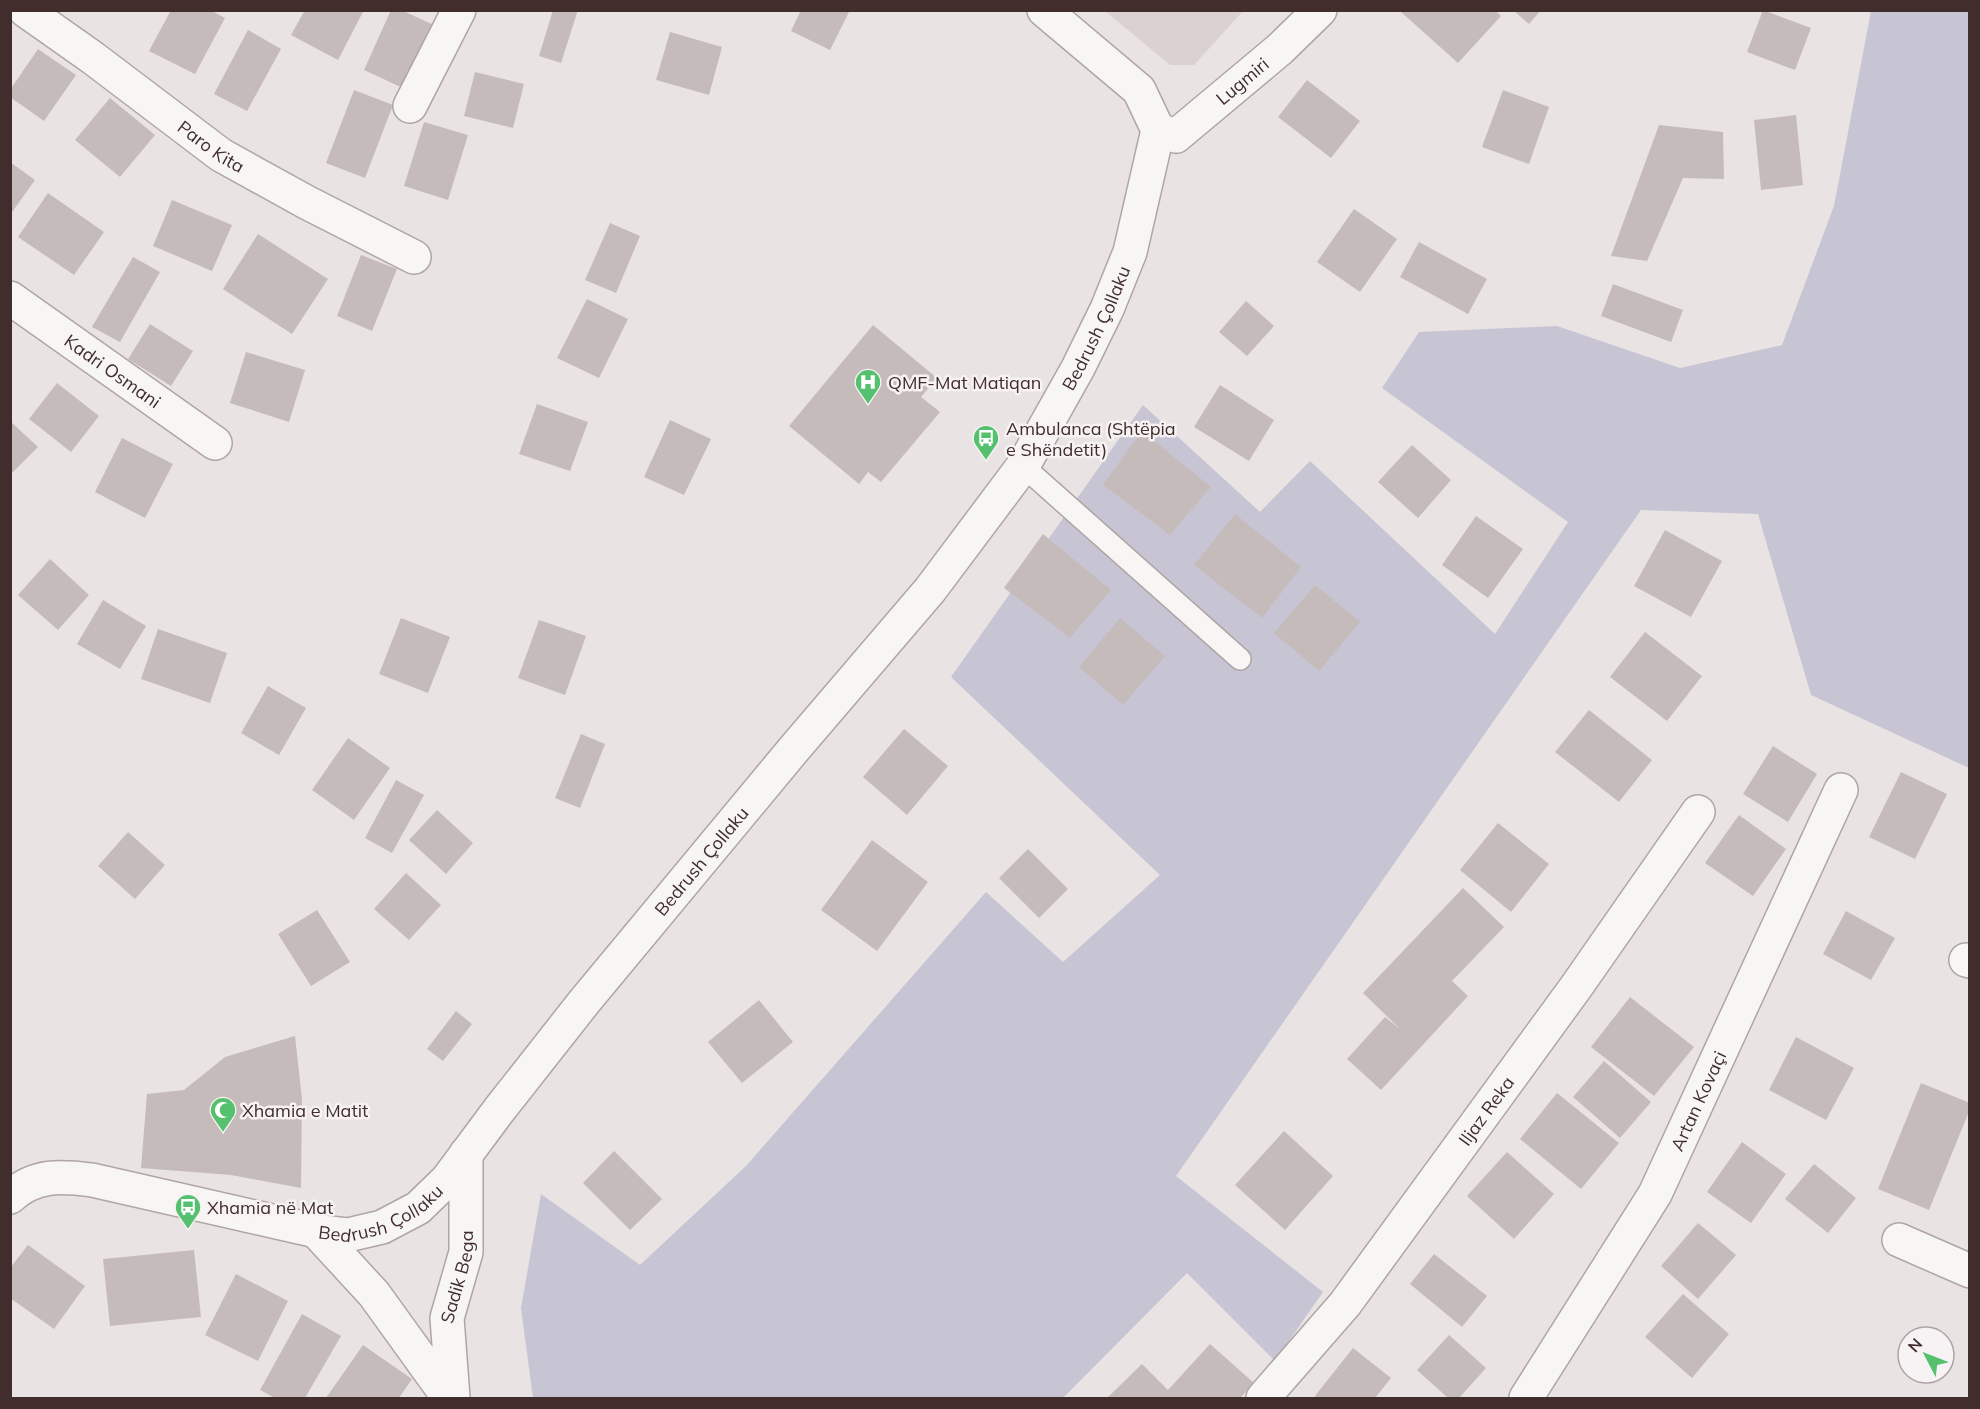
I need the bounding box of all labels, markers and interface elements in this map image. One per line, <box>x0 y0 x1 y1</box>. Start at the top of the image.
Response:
street label: Lugmiri <box>1211 52 1273 109</box>
street label: Paro Kita <box>173 115 249 177</box>
street label: Bedrush Çollaku <box>1056 262 1135 394</box>
street label: Kadri Osmani <box>60 329 166 413</box>
hospital icon: QMF-Mat Matiqan <box>853 367 883 405</box>
place label: QMF-Mat Matiqan <box>888 371 1041 394</box>
place label: Ambulanca (Shtëpia e Shëndetit) <box>1006 417 1176 461</box>
bus stop icon: Ambulanca (Shtëpia e Shëndetit) <box>971 423 1001 461</box>
street label: Bedrush Çollaku <box>649 802 753 920</box>
street label: Artan Kovaçi <box>1665 1047 1731 1154</box>
street label: Iljaz Reka <box>1453 1071 1519 1150</box>
mosque icon: Xhamia e Matit <box>208 1095 238 1133</box>
place label: Xhamia e Matit <box>242 1099 368 1122</box>
street label: Bedrush Çollaku <box>317 1179 447 1247</box>
bus stop icon: Xhamia në Mat <box>173 1192 203 1230</box>
place label: Xhamia në Mat <box>207 1196 333 1219</box>
street label: Sadik Bega <box>435 1230 478 1326</box>
north arrow <box>1896 1325 1956 1385</box>
text: N <box>1903 1334 1926 1356</box>

